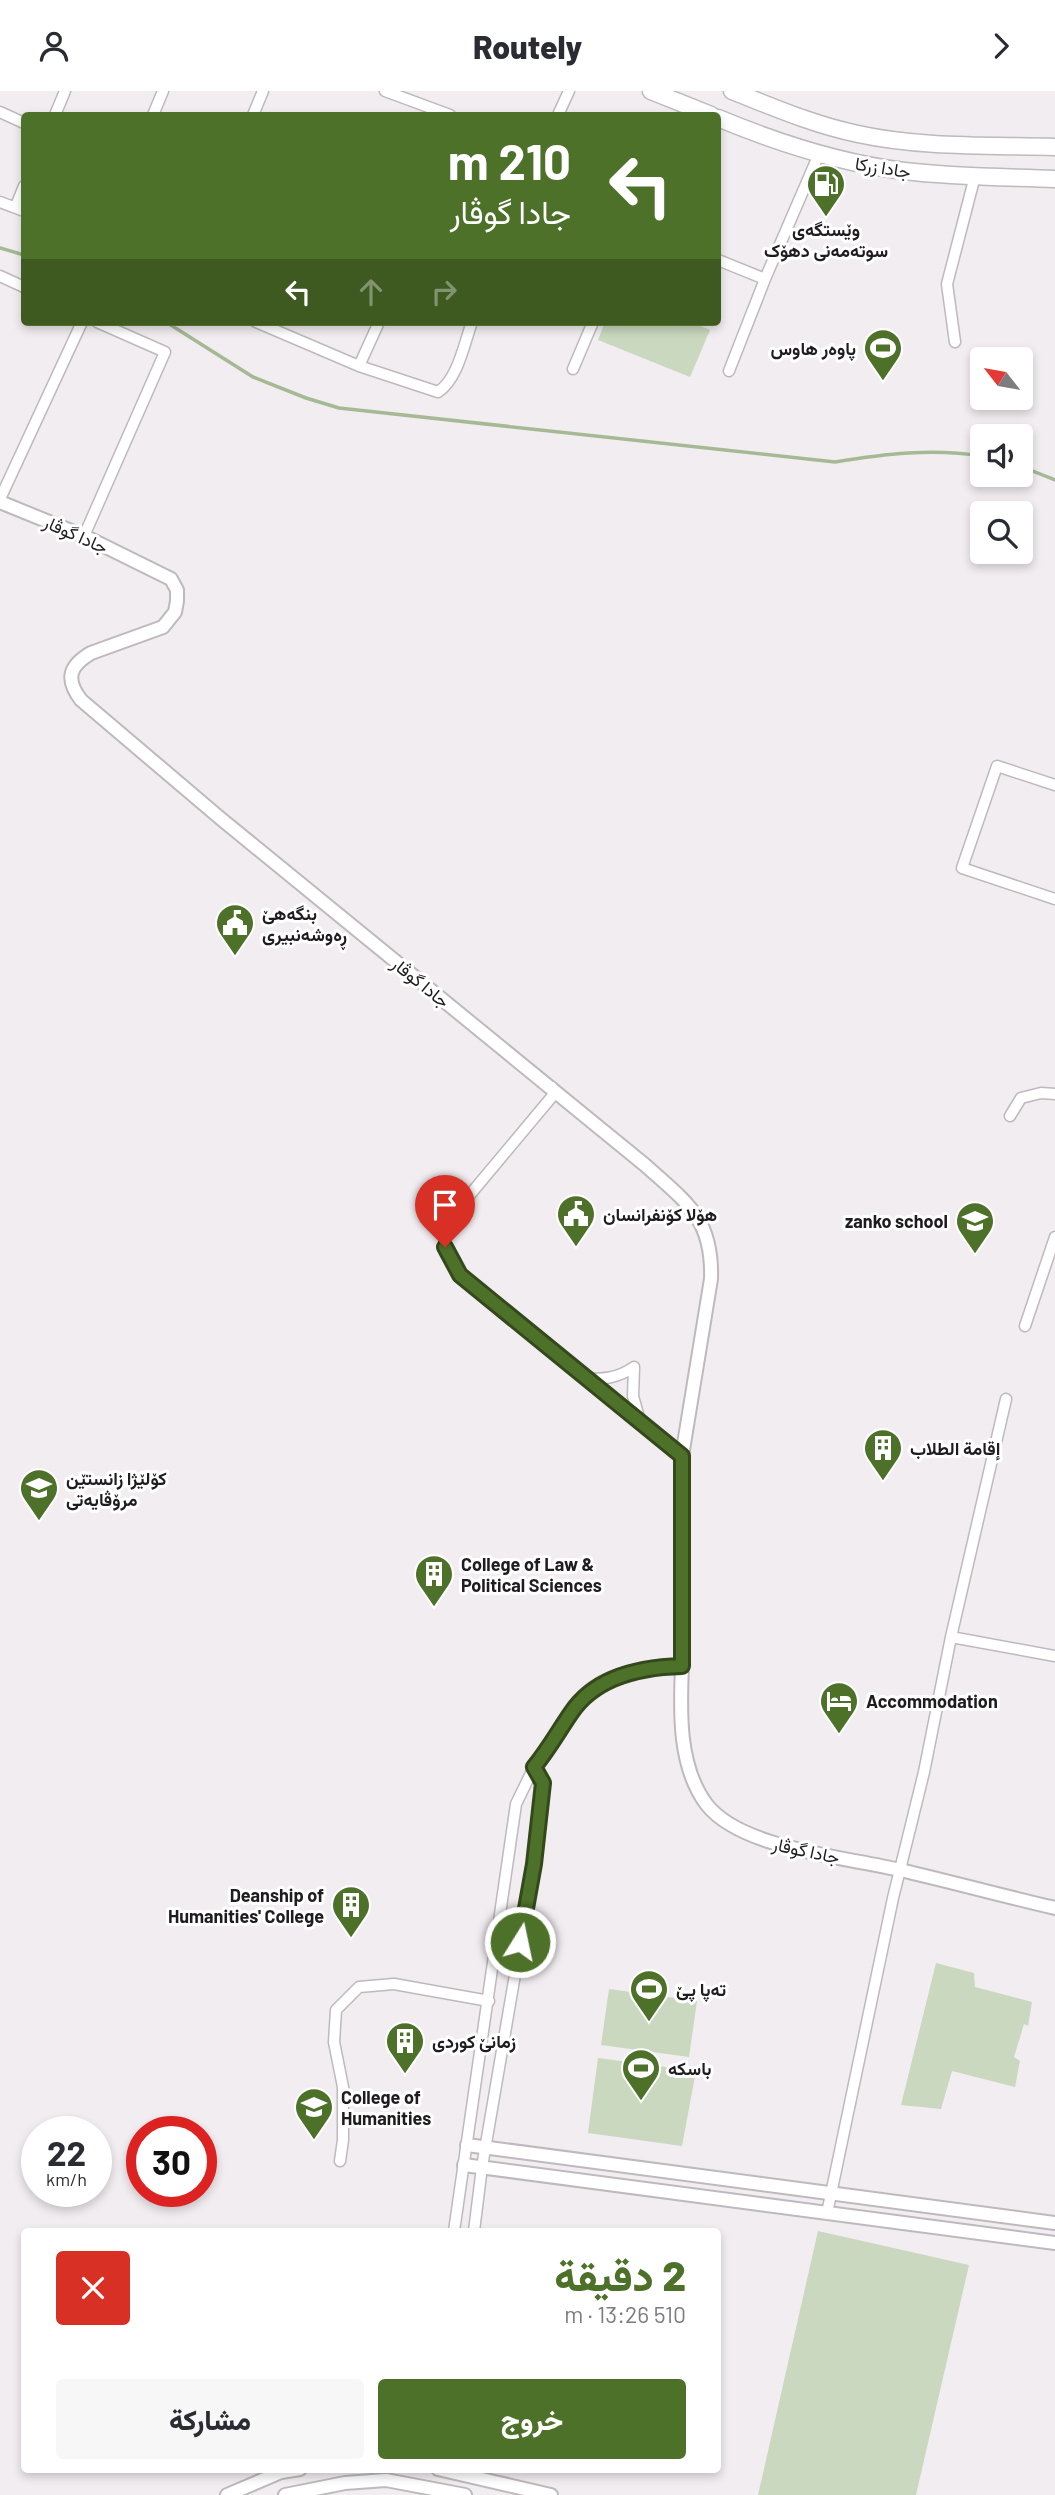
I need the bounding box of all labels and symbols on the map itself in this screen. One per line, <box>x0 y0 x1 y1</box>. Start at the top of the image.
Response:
street label: جادا زرکا <box>853 152 912 183</box>
fuel station icon: وێستگەی سوتەمەنی دهۆک <box>805 163 847 218</box>
place label: وێستگەی سوتەمەنی دهۆک <box>764 218 888 262</box>
sports icon: پاوەر هاوس <box>862 327 904 382</box>
place label: پاوەر هاوس <box>770 337 856 361</box>
north arrow <box>970 347 1032 409</box>
street label: جادا گوڤار <box>39 510 112 559</box>
public building icon: بنگه‌هێ ڕه‌وشه‌نبیرى <box>214 902 256 957</box>
place label: بنگه‌هێ ڕه‌وشه‌نبیرى <box>262 902 347 950</box>
street label: جادا گوڤار <box>386 951 454 1013</box>
pin <box>415 1175 475 1247</box>
public building icon: هۆلا كۆنفرانسان <box>555 1193 597 1248</box>
school or university icon: zanko school <box>954 1200 996 1255</box>
place label: هۆلا كۆنفرانسان <box>603 1203 717 1226</box>
place label: zanko school <box>845 1210 948 1232</box>
building icon: إقامة الطلاب <box>862 1427 904 1482</box>
place label: إقامة الطلاب <box>910 1437 1000 1461</box>
school or university icon: كۆلێژا زانستێن مرۆڤایەتی <box>18 1467 60 1522</box>
place label: كۆلێژا زانستێن مرۆڤایەتی <box>66 1467 167 1511</box>
building icon: College of Law & Political Sciences <box>413 1553 455 1608</box>
place label: College of Law & Political Sciences <box>461 1553 602 1596</box>
hotel icon: Accommodation <box>818 1680 860 1735</box>
place label: Accommodation <box>866 1690 998 1712</box>
street label: جادا گوڤار <box>769 1832 842 1869</box>
place label: Deanship of Humanities' College <box>168 1884 324 1927</box>
building icon: Deanship of Humanities' College <box>330 1884 372 1939</box>
position arrow <box>483 1905 557 1979</box>
sports icon: تەپا پێ <box>628 1968 670 2023</box>
place label: تەپا پێ <box>676 1978 726 2002</box>
building icon: زمانێ کوردی <box>384 2020 426 2075</box>
place label: زمانێ کوردی <box>432 2030 516 2053</box>
sports icon: باسکە <box>620 2047 662 2102</box>
place label: باسکە <box>668 2057 712 2080</box>
school or university icon: College of Humanities <box>293 2086 335 2141</box>
place label: College of Humanities <box>341 2086 431 2129</box>
speed limit sign: 30 <box>126 2116 217 2207</box>

